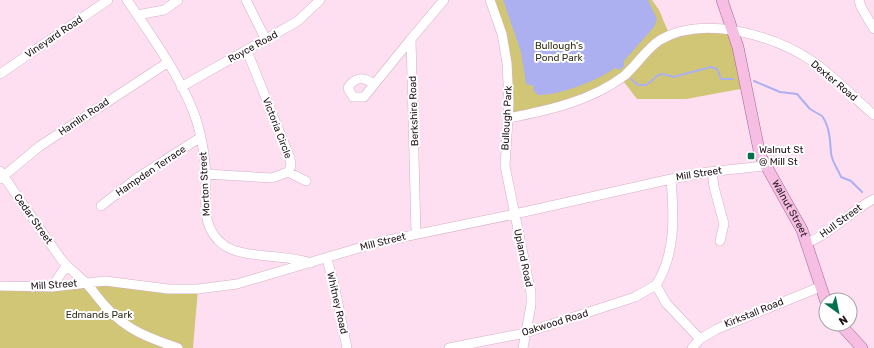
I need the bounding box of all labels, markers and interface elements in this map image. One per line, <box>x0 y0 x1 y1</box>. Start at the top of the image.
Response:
street label: Vineyard Road <box>23 13 85 61</box>
street label: Royce Road <box>226 28 280 65</box>
park label: Bullough's Pond Park <box>535 40 584 64</box>
street label: Dexter Road <box>808 58 860 104</box>
street label: Berkshire Road <box>407 76 421 146</box>
street label: Bullough Park <box>499 85 515 151</box>
street label: Hamlin Road <box>56 96 112 138</box>
street label: Victoria Circle <box>260 96 294 161</box>
street label: Hampden Terrace <box>114 143 189 199</box>
place label: Walnut St @ Mill St <box>759 144 803 168</box>
street label: Morton Street <box>197 151 213 217</box>
marker: Walnut St @ Mill St <box>746 151 756 161</box>
street label: Mill Street <box>675 164 723 184</box>
street label: Walnut Street <box>769 178 810 238</box>
street label: Cedar Street <box>11 192 55 247</box>
street label: Hull Street <box>817 202 865 240</box>
street label: Upland Road <box>511 228 535 288</box>
street label: Mill Street <box>359 231 407 253</box>
street label: Whitney Road <box>324 271 350 335</box>
street label: Mill Street <box>30 277 78 293</box>
north arrow <box>818 292 858 332</box>
street label: Kirkstall Road <box>723 296 785 330</box>
street label: Oakwood Road <box>520 307 590 339</box>
park label: Edmands Park <box>66 309 133 321</box>
text: N <box>836 312 850 328</box>

